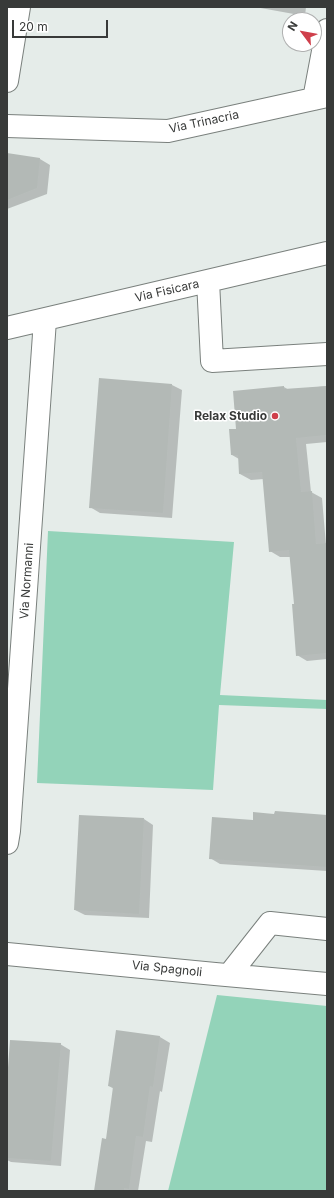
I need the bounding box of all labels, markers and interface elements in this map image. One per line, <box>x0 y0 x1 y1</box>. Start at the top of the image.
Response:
scale bar <box>14 12 110 38</box>
north arrow <box>282 12 322 52</box>
text: 20 m <box>19 19 48 34</box>
text: N <box>285 19 301 33</box>
street label: Via Trinacria <box>168 108 240 136</box>
street label: Via Fisicara <box>133 277 201 305</box>
place label: Relax Studio <box>194 409 267 423</box>
marker: Relax Studio <box>270 411 280 421</box>
street label: Via Normanni <box>17 542 37 620</box>
street label: Via Spagnoli <box>131 958 203 980</box>

